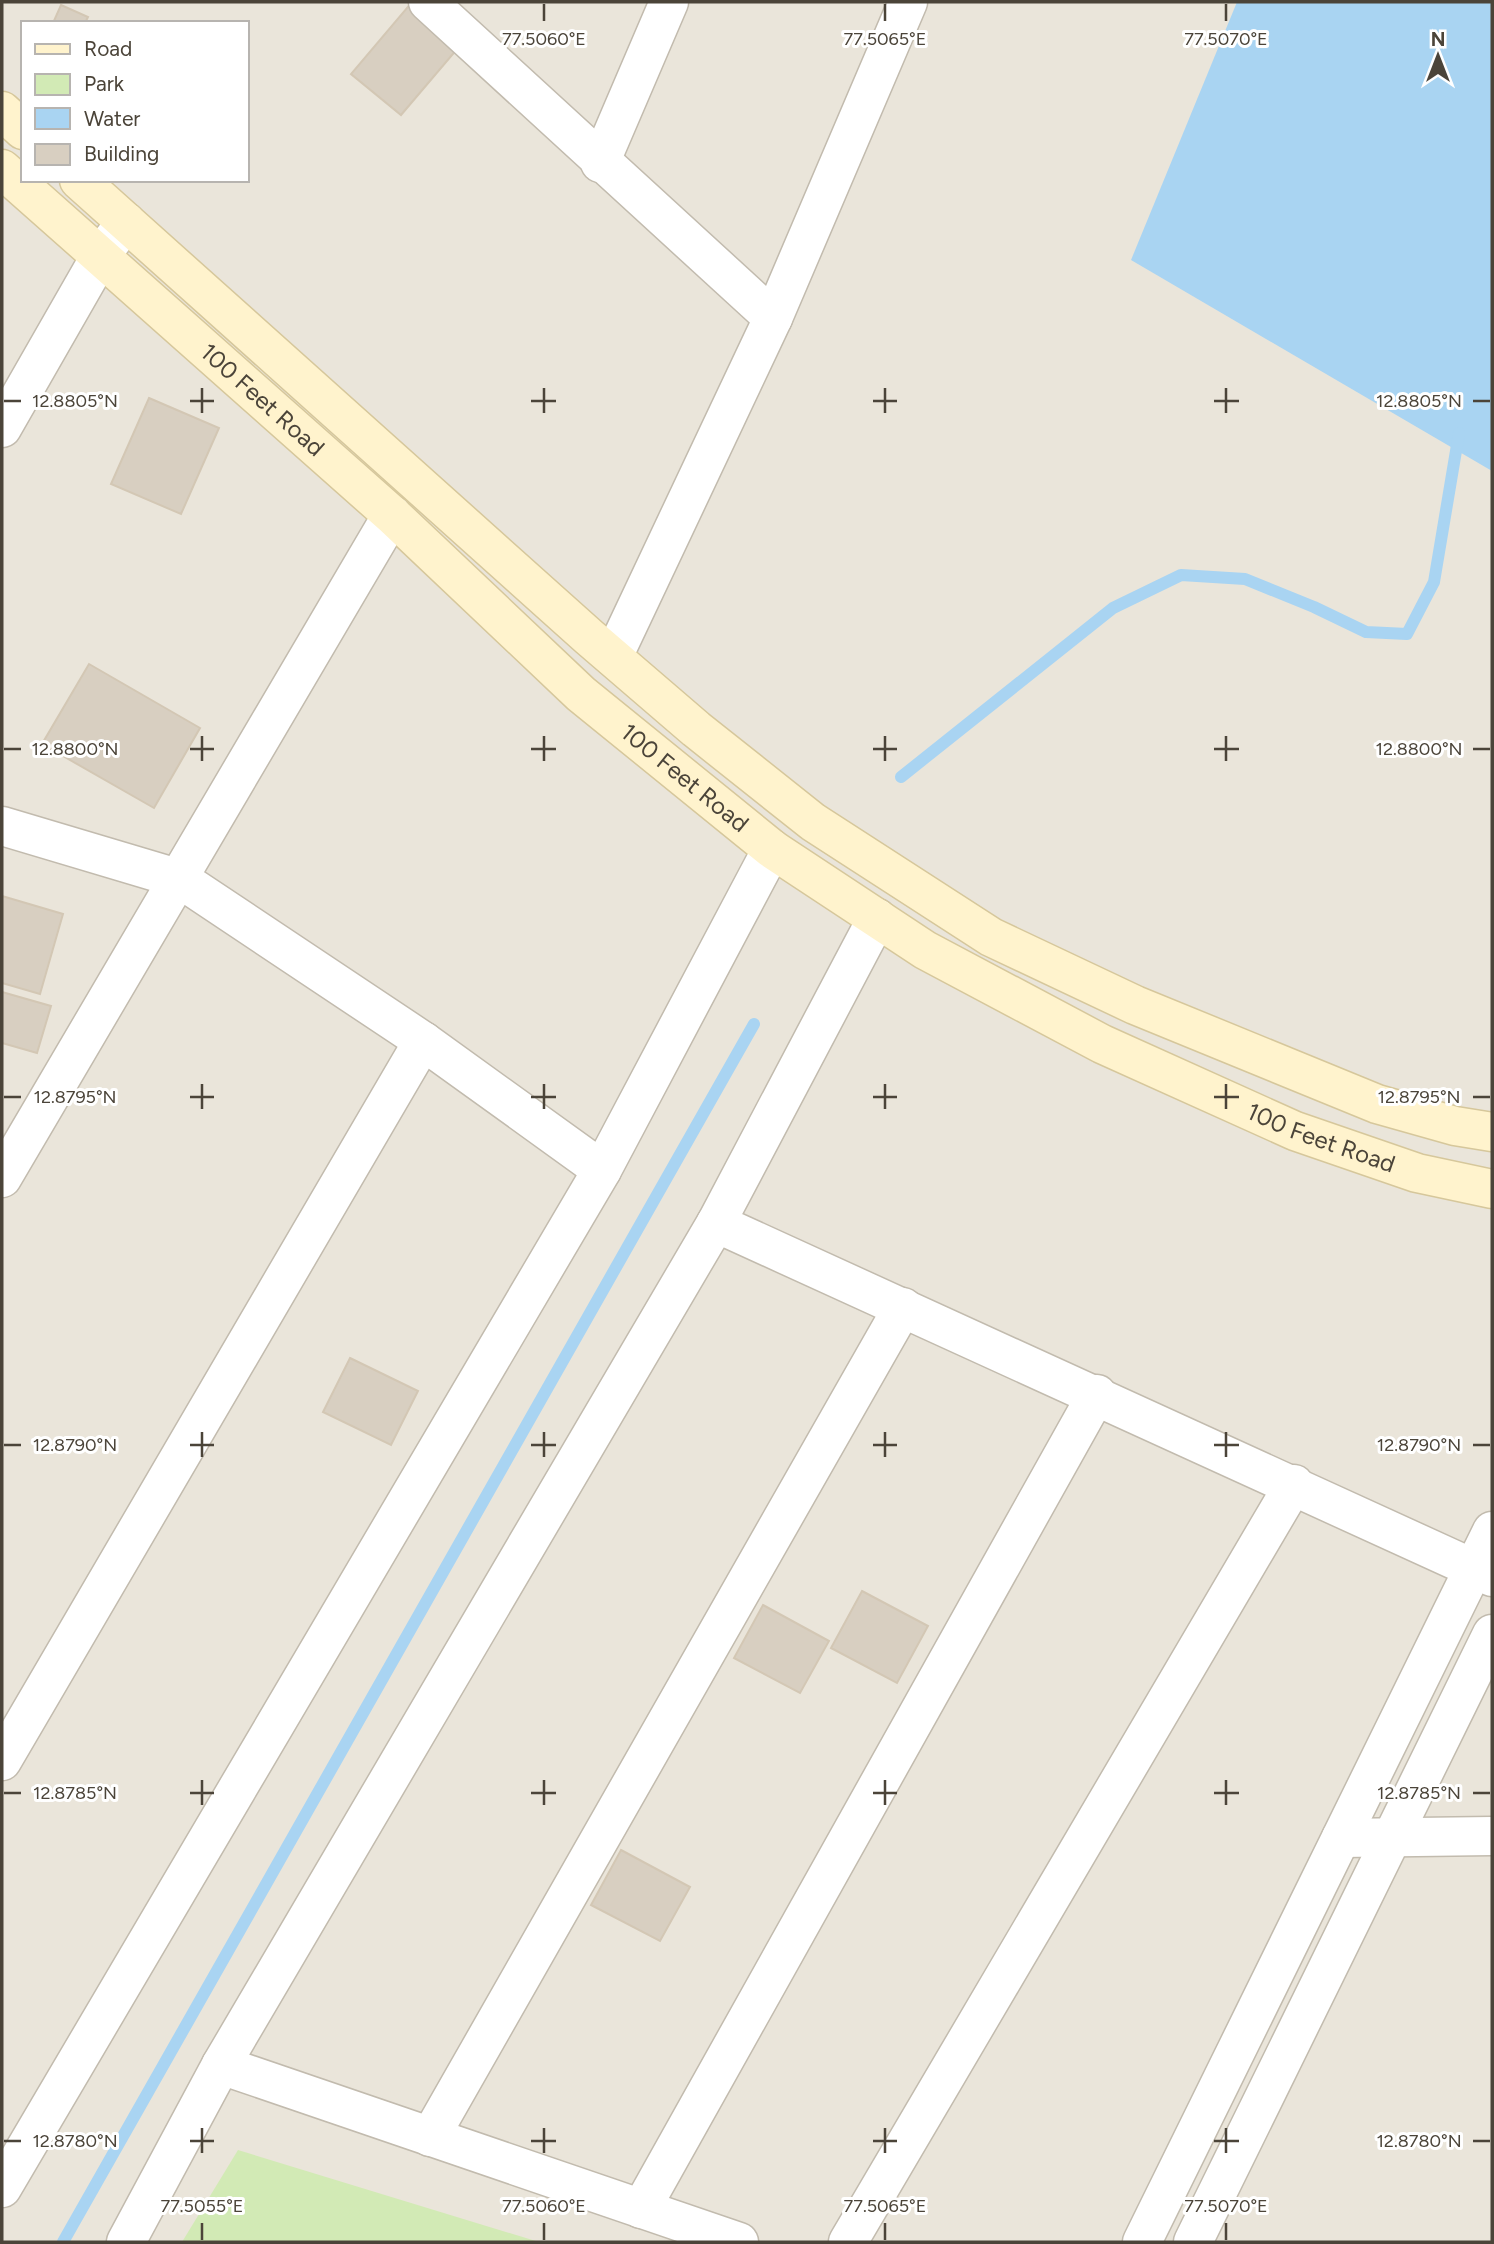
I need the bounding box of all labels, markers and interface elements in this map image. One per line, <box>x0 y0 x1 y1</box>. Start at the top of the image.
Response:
legend <box>21 21 248 182</box>
north arrow <box>1403 21 1473 91</box>
text: 77.5060°E <box>502 28 586 50</box>
text: 77.5065°E <box>844 28 926 50</box>
text: 77.5070°E <box>1184 28 1268 50</box>
text: N <box>1431 28 1445 51</box>
text: Road <box>84 36 132 61</box>
text: Park <box>84 71 125 96</box>
text: Water <box>84 106 140 131</box>
text: Building <box>84 141 159 166</box>
street label: 100 Feet Road <box>195 337 331 462</box>
text: 12.8805°N <box>32 390 118 412</box>
text: 12.8805°N <box>1376 390 1462 412</box>
street label: 100 Feet Road <box>615 717 755 838</box>
text: 12.8800°N <box>32 738 119 760</box>
text: 12.8800°N <box>1376 738 1463 760</box>
text: 12.8795°N <box>33 1086 117 1108</box>
text: 12.8795°N <box>1377 1086 1461 1108</box>
street label: 100 Feet Road <box>1243 1096 1399 1178</box>
text: 12.8790°N <box>33 1434 117 1456</box>
text: 12.8790°N <box>1377 1434 1461 1456</box>
text: 12.8785°N <box>33 1782 117 1804</box>
text: 12.8785°N <box>1377 1782 1461 1804</box>
text: 12.8780°N <box>32 2130 118 2152</box>
text: 12.8780°N <box>1376 2130 1462 2152</box>
text: 77.5055°E <box>161 2195 243 2217</box>
text: 77.5060°E <box>502 2195 586 2217</box>
text: 77.5065°E <box>844 2195 926 2217</box>
text: 77.5070°E <box>1184 2195 1268 2217</box>

